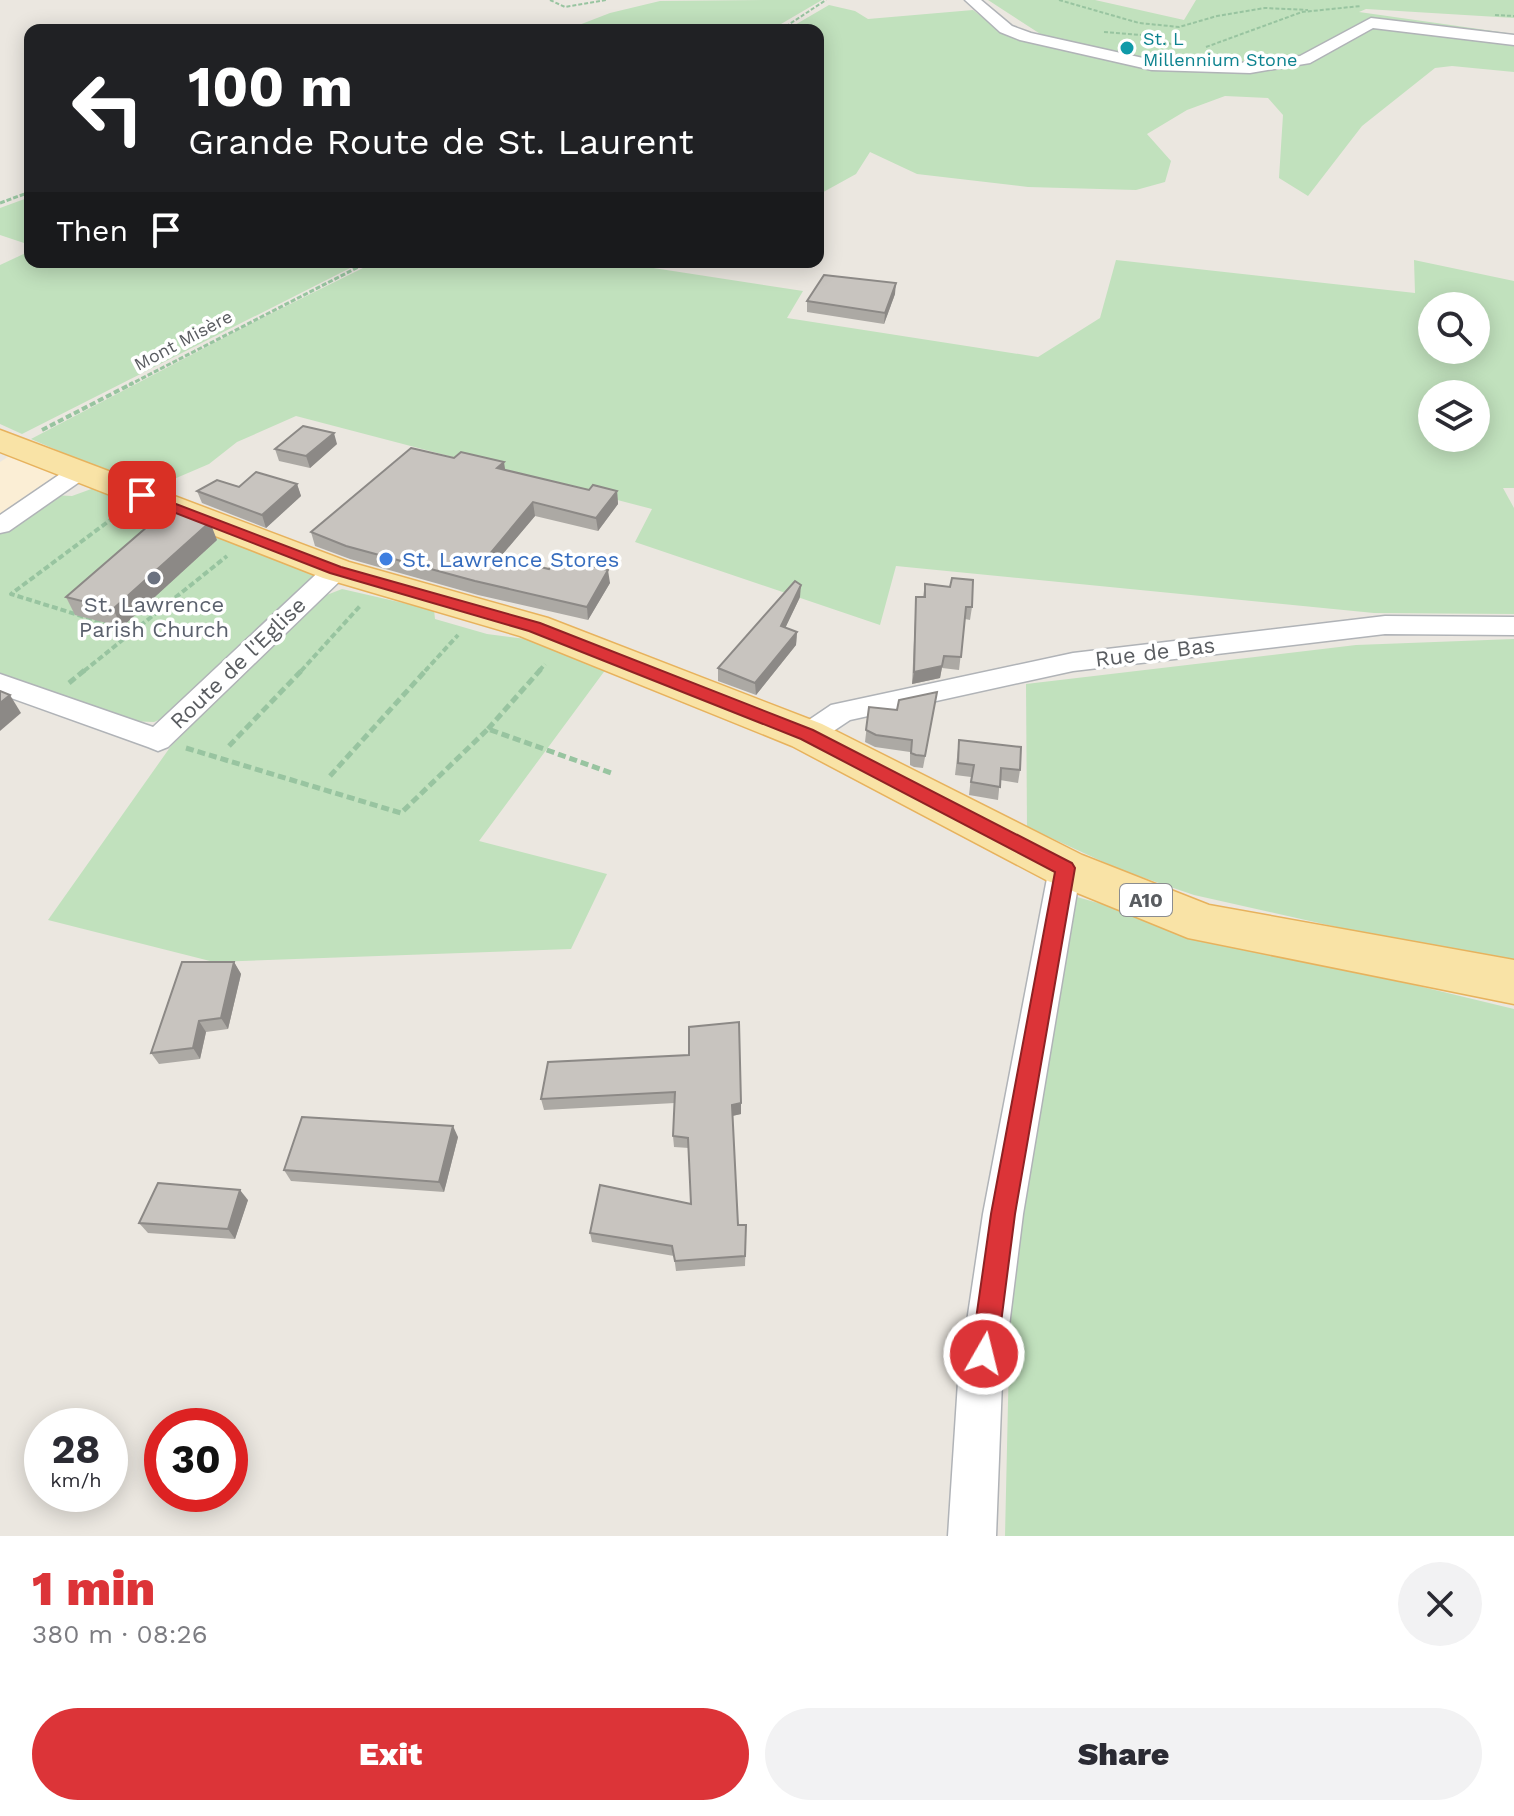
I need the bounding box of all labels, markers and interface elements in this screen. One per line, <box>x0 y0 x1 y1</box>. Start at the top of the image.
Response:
place label: St. L Millennium Stone <box>1143 28 1297 70</box>
marker: St. L Millennium Stone <box>1118 39 1136 57</box>
text: 100 m <box>188 54 353 120</box>
icon: left <box>56 56 160 160</box>
text: Grande Route de St. Laurent <box>188 121 694 163</box>
icon: arrive <box>144 208 188 252</box>
text: Then <box>56 213 128 248</box>
map controls <box>1418 292 1490 452</box>
button: search <box>1418 292 1490 364</box>
street label: Mont Misère <box>130 305 236 375</box>
button: layers <box>1418 380 1490 452</box>
pin <box>108 461 176 529</box>
icon: arrive <box>120 473 164 517</box>
place label: St. Lawrence Stores <box>402 547 619 572</box>
marker: St. Lawrence Stores <box>377 550 395 568</box>
marker: St. Lawrence Parish Church <box>145 569 163 587</box>
place label: St. Lawrence Parish Church <box>79 592 229 642</box>
street label: Route de l'Eglise <box>165 592 311 734</box>
street label: Rue de Bas <box>1094 632 1216 672</box>
road number: A10 <box>1120 884 1172 916</box>
position arrow <box>942 1312 1026 1396</box>
speed limit sign: 30 <box>144 1408 248 1512</box>
text: 28 <box>52 1426 100 1473</box>
text: km/h <box>50 1468 102 1492</box>
text: 1 min <box>32 1560 155 1617</box>
button: close <box>1398 1562 1482 1646</box>
text: 380 m · 08:26 <box>32 1619 207 1649</box>
button: Exit <box>32 1708 749 1800</box>
button: Share <box>765 1708 1482 1800</box>

